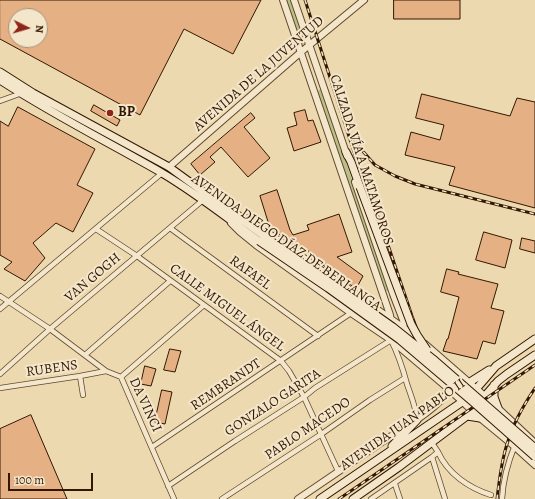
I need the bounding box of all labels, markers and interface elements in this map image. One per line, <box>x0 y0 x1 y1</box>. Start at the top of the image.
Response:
north arrow <box>8 8 48 48</box>
street label: AVENIDA DE LA JUVENTUD <box>190 13 328 135</box>
text: N <box>32 24 47 34</box>
street label: CALZADA VÍA A MATAMOROS <box>325 73 397 247</box>
place label: BP <box>118 105 135 121</box>
marker: BP <box>105 108 115 118</box>
street label: AVENIDA DIEGO DÍAZ DE BERLANGA <box>188 171 384 315</box>
street label: VAN GOGH <box>62 250 124 306</box>
street label: RAFAEL <box>226 252 274 294</box>
street label: CALLE MIGUEL ÁNGEL <box>166 260 288 356</box>
street label: REMBRANDT <box>188 355 264 415</box>
street label: RUBENS <box>25 357 79 381</box>
street label: GONZALO GARITA <box>222 366 324 440</box>
street label: DA VINCI <box>125 375 165 435</box>
street label: AVENIDA JUAN PABLO II <box>337 375 469 475</box>
street label: PABLO MACEDO <box>262 394 354 464</box>
scale bar <box>10 465 95 491</box>
text: 100 m <box>15 472 44 488</box>

